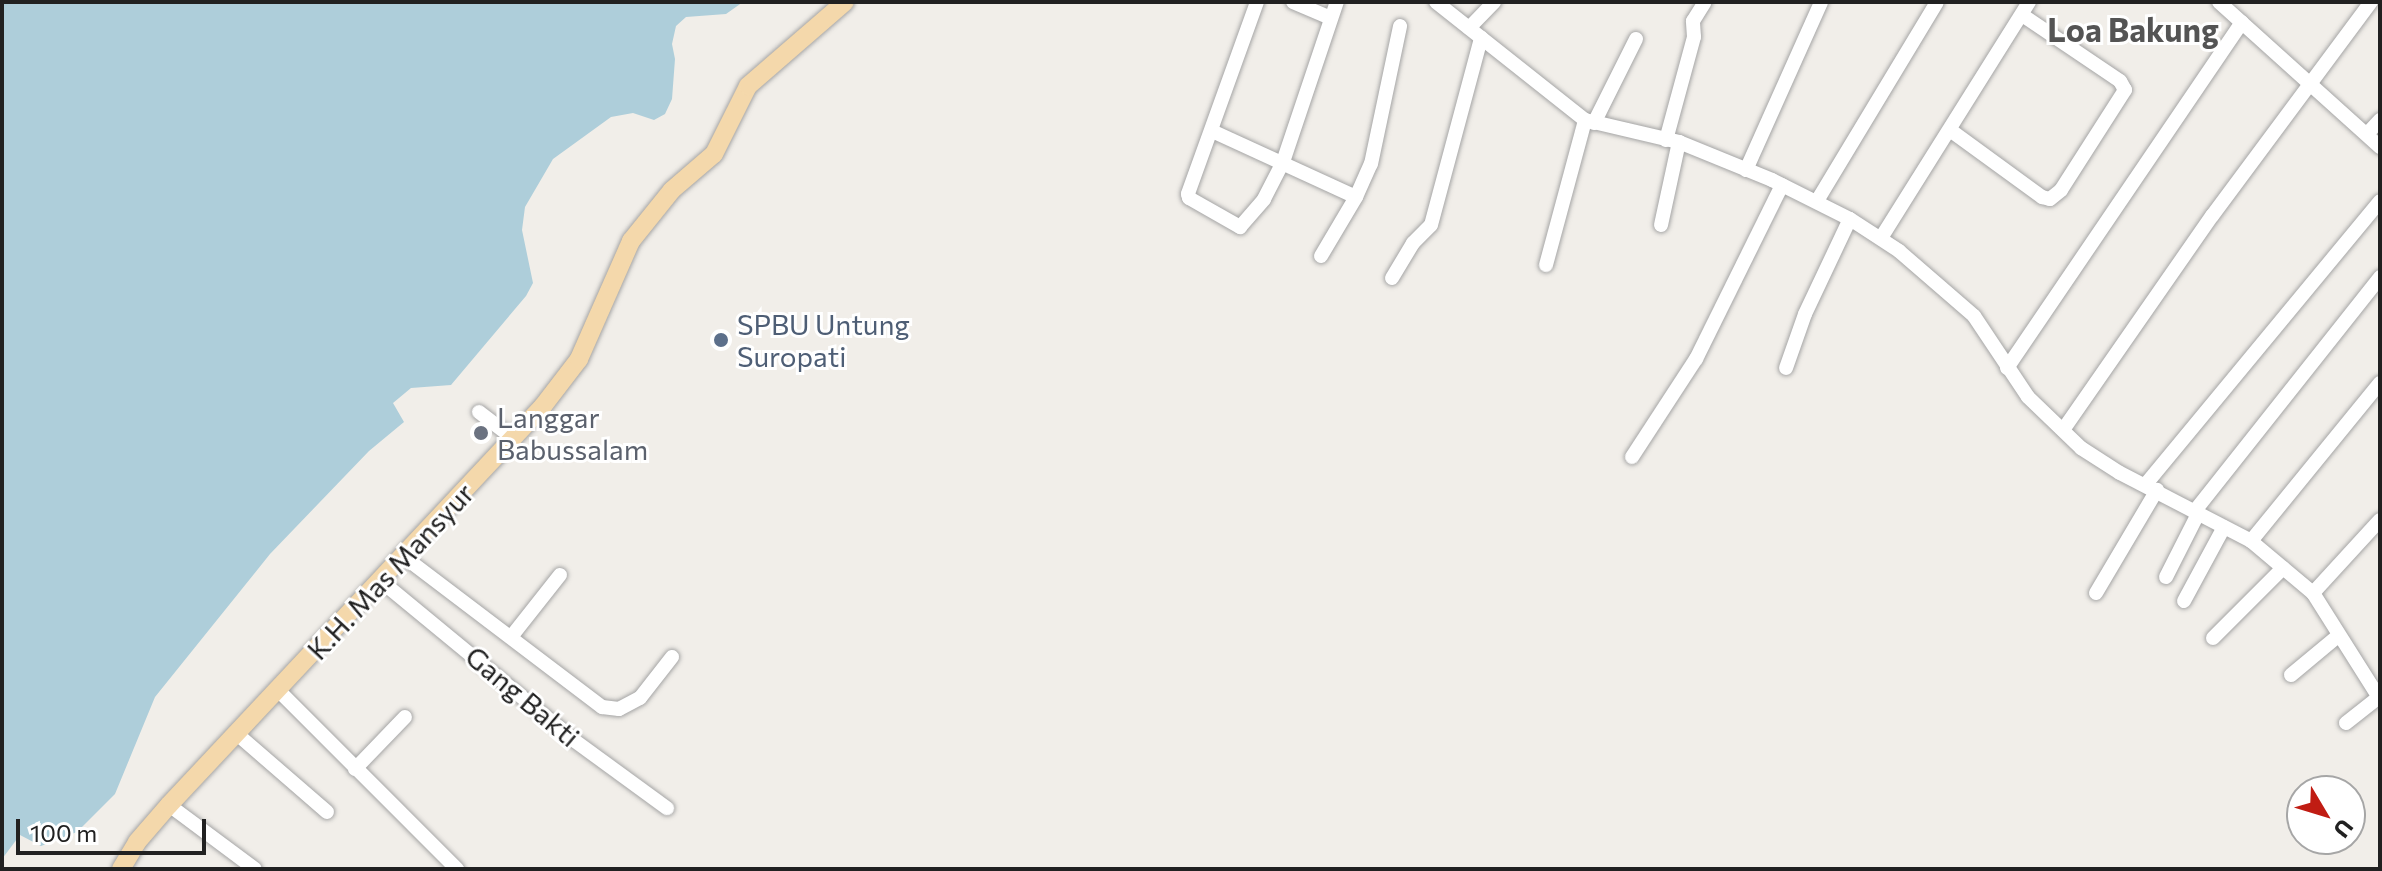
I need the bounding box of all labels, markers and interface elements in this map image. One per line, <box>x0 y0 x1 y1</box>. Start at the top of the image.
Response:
district label: Loa Bakung <box>2047 10 2219 48</box>
place label: SPBU Untung Suropati <box>737 307 910 373</box>
marker: SPBU Untung Suropati <box>712 331 730 349</box>
place label: Langgar Babussalam <box>497 400 648 466</box>
marker: Langgar Babussalam <box>472 424 490 442</box>
street label: K.H. Mas Mansyur <box>300 476 480 666</box>
street label: Gang Bakti <box>459 639 587 753</box>
north arrow <box>2286 775 2366 855</box>
scale bar <box>20 803 210 853</box>
text: U <box>2328 814 2359 843</box>
text: 100 m <box>30 818 97 847</box>

